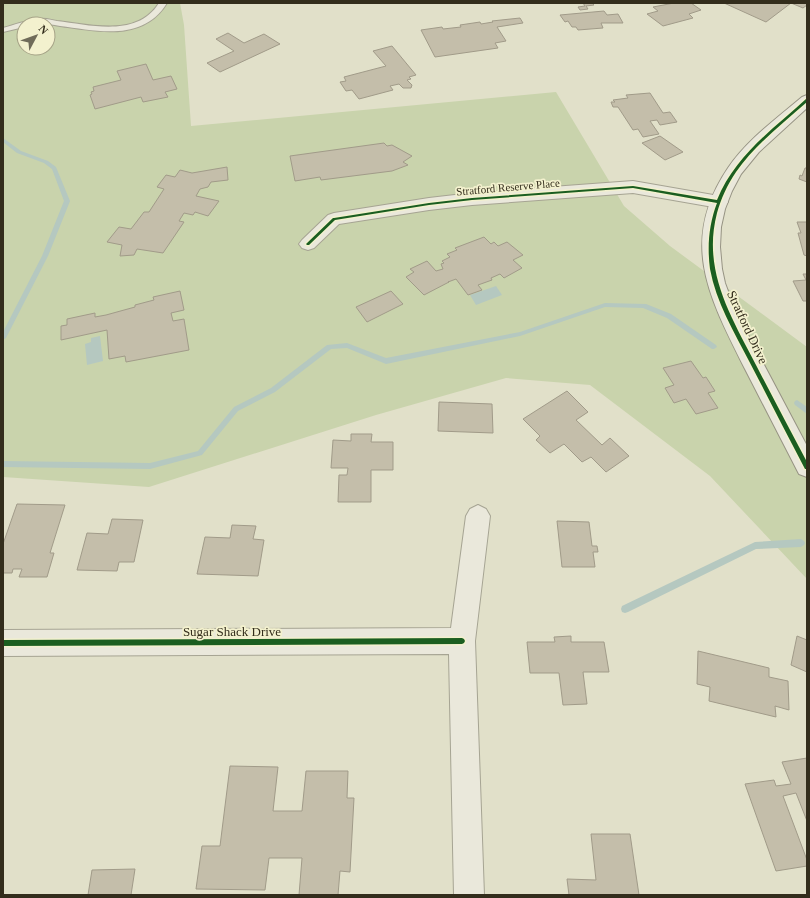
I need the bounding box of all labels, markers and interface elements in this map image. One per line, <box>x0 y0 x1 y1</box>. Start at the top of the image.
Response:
north arrow <box>16 16 56 56</box>
text: N <box>36 23 51 36</box>
street label: Stratford Reserve Place <box>456 176 560 198</box>
street label: Stratford Drive <box>724 288 771 366</box>
street label: Sugar Shack Drive <box>183 624 281 639</box>

